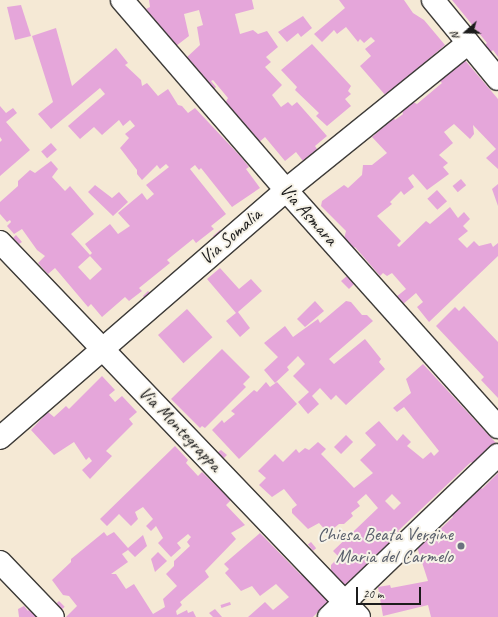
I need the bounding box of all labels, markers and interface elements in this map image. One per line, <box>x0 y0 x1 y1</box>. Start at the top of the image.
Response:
north arrow <box>446 12 486 52</box>
text: N <box>447 31 462 42</box>
street label: Via Asmara <box>274 179 342 251</box>
street label: Via Somalia <box>196 204 266 270</box>
street label: Via Montegrappa <box>133 381 227 477</box>
place label: Chiesa Beata Vergine Maria del Carmelo <box>317 524 453 568</box>
marker: Chiesa Beata Vergine Maria del Carmelo <box>456 541 466 551</box>
scale bar <box>358 579 423 605</box>
text: 20 m <box>363 586 383 602</box>

